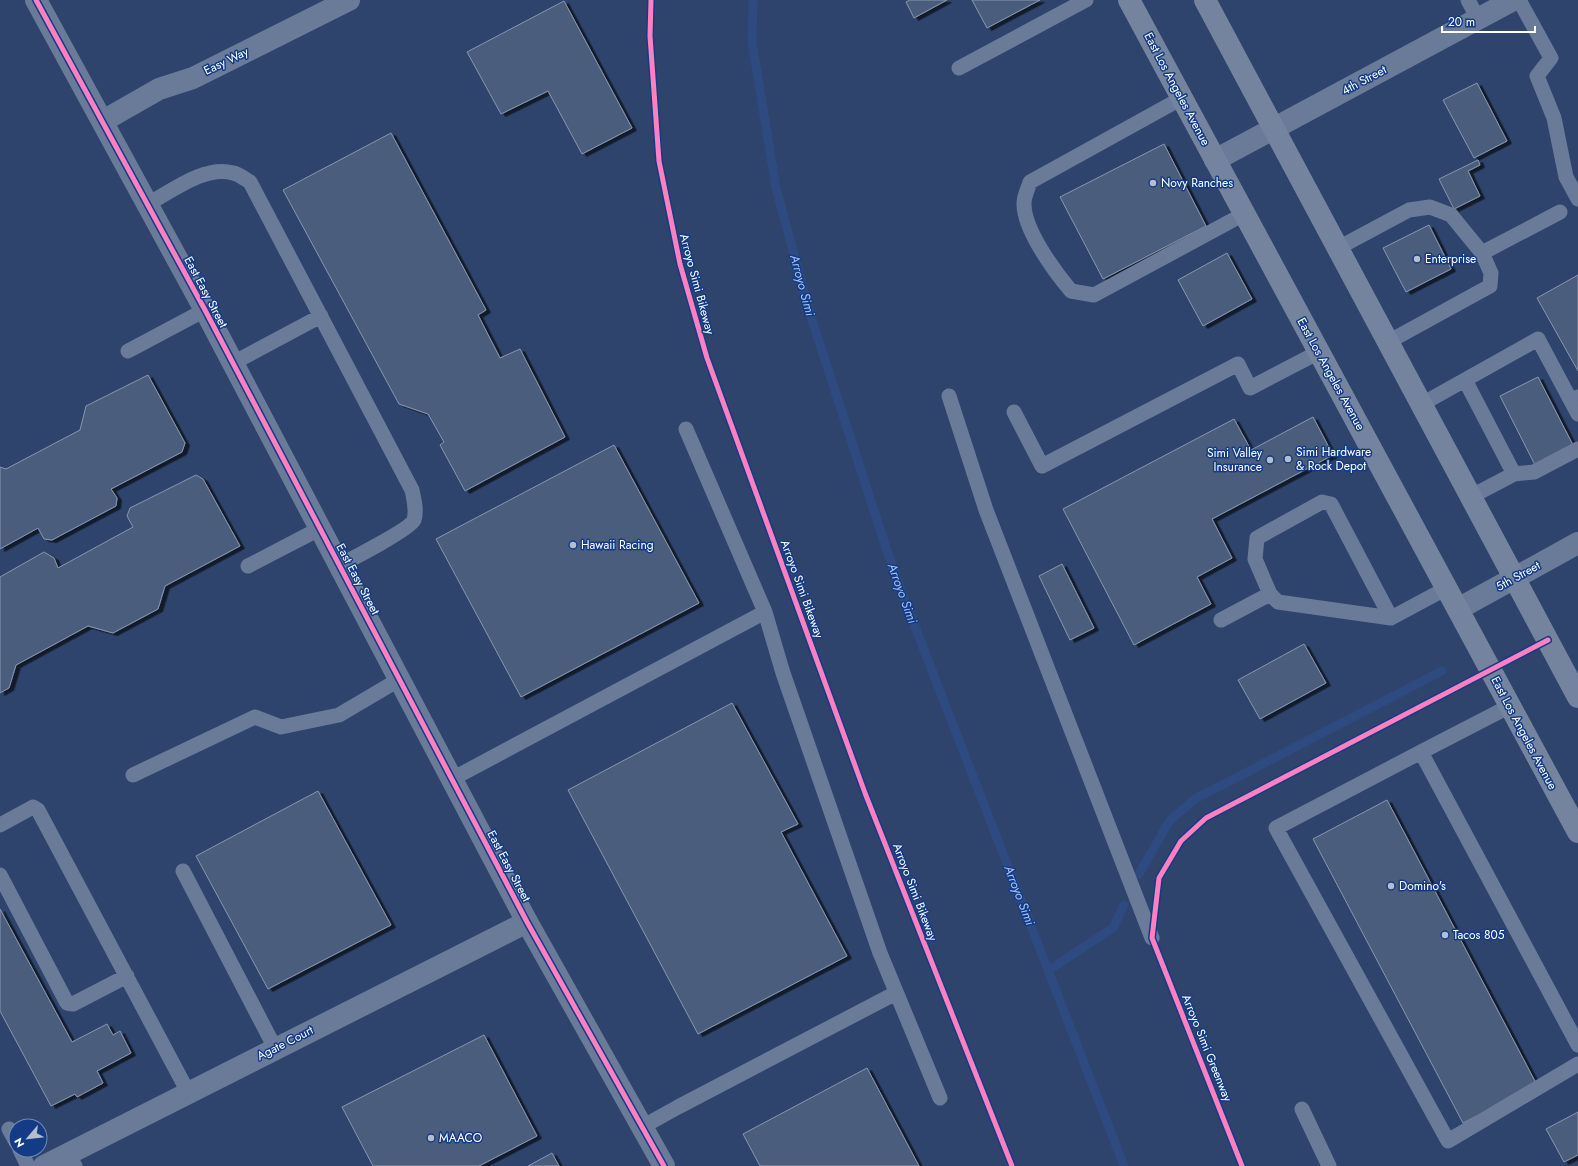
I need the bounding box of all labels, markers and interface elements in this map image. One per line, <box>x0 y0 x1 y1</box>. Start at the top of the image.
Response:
scale bar <box>1442 8 1535 34</box>
text: 20 m <box>1448 13 1475 31</box>
street label: East Los Angeles Avenue <box>1139 29 1215 149</box>
street label: Easy Way <box>201 42 252 80</box>
street label: 4th Street <box>1338 61 1390 99</box>
place label: Novy Ranches <box>1161 174 1233 192</box>
marker: Novy Ranches <box>1148 178 1158 188</box>
street label: Arroyo Simi Bikeway <box>675 232 719 337</box>
place label: Enterprise <box>1425 250 1476 268</box>
water label: Arroyo Simi <box>785 251 820 319</box>
street label: East Easy Street <box>180 253 232 331</box>
marker: Enterprise <box>1412 254 1422 264</box>
street label: East Los Angeles Avenue <box>1293 315 1369 433</box>
place label: Simi Hardware & Rock Depot <box>1296 443 1371 475</box>
place label: Simi Valley Insurance <box>1207 444 1263 476</box>
marker: Simi Hardware & Rock Depot <box>1283 454 1293 464</box>
marker: Simi Valley Insurance <box>1265 455 1275 465</box>
place label: Hawaii Racing <box>581 536 654 554</box>
street label: Arroyo Simi Bikeway <box>776 537 828 641</box>
street label: East Easy Street <box>332 540 384 618</box>
marker: Hawaii Racing <box>568 540 578 550</box>
street label: 5th Street <box>1493 556 1544 596</box>
water label: Arroyo Simi <box>882 559 922 627</box>
street label: East Los Angeles Avenue <box>1486 673 1562 793</box>
street label: East Easy Street <box>483 827 535 905</box>
street label: Arroyo Simi Bikeway <box>888 840 942 944</box>
water label: Arroyo Simi <box>999 861 1040 929</box>
place label: Domino's <box>1399 877 1446 895</box>
marker: Domino's <box>1386 881 1396 891</box>
place label: Tacos 805 <box>1453 926 1505 944</box>
marker: Tacos 805 <box>1440 930 1450 940</box>
street label: Arroyo Simi Greenway <box>1177 992 1237 1105</box>
street label: Agate Court <box>254 1021 316 1065</box>
north arrow <box>8 1118 48 1158</box>
place label: MAACO <box>439 1129 482 1147</box>
marker: MAACO <box>426 1133 436 1143</box>
text: N <box>10 1135 28 1150</box>

